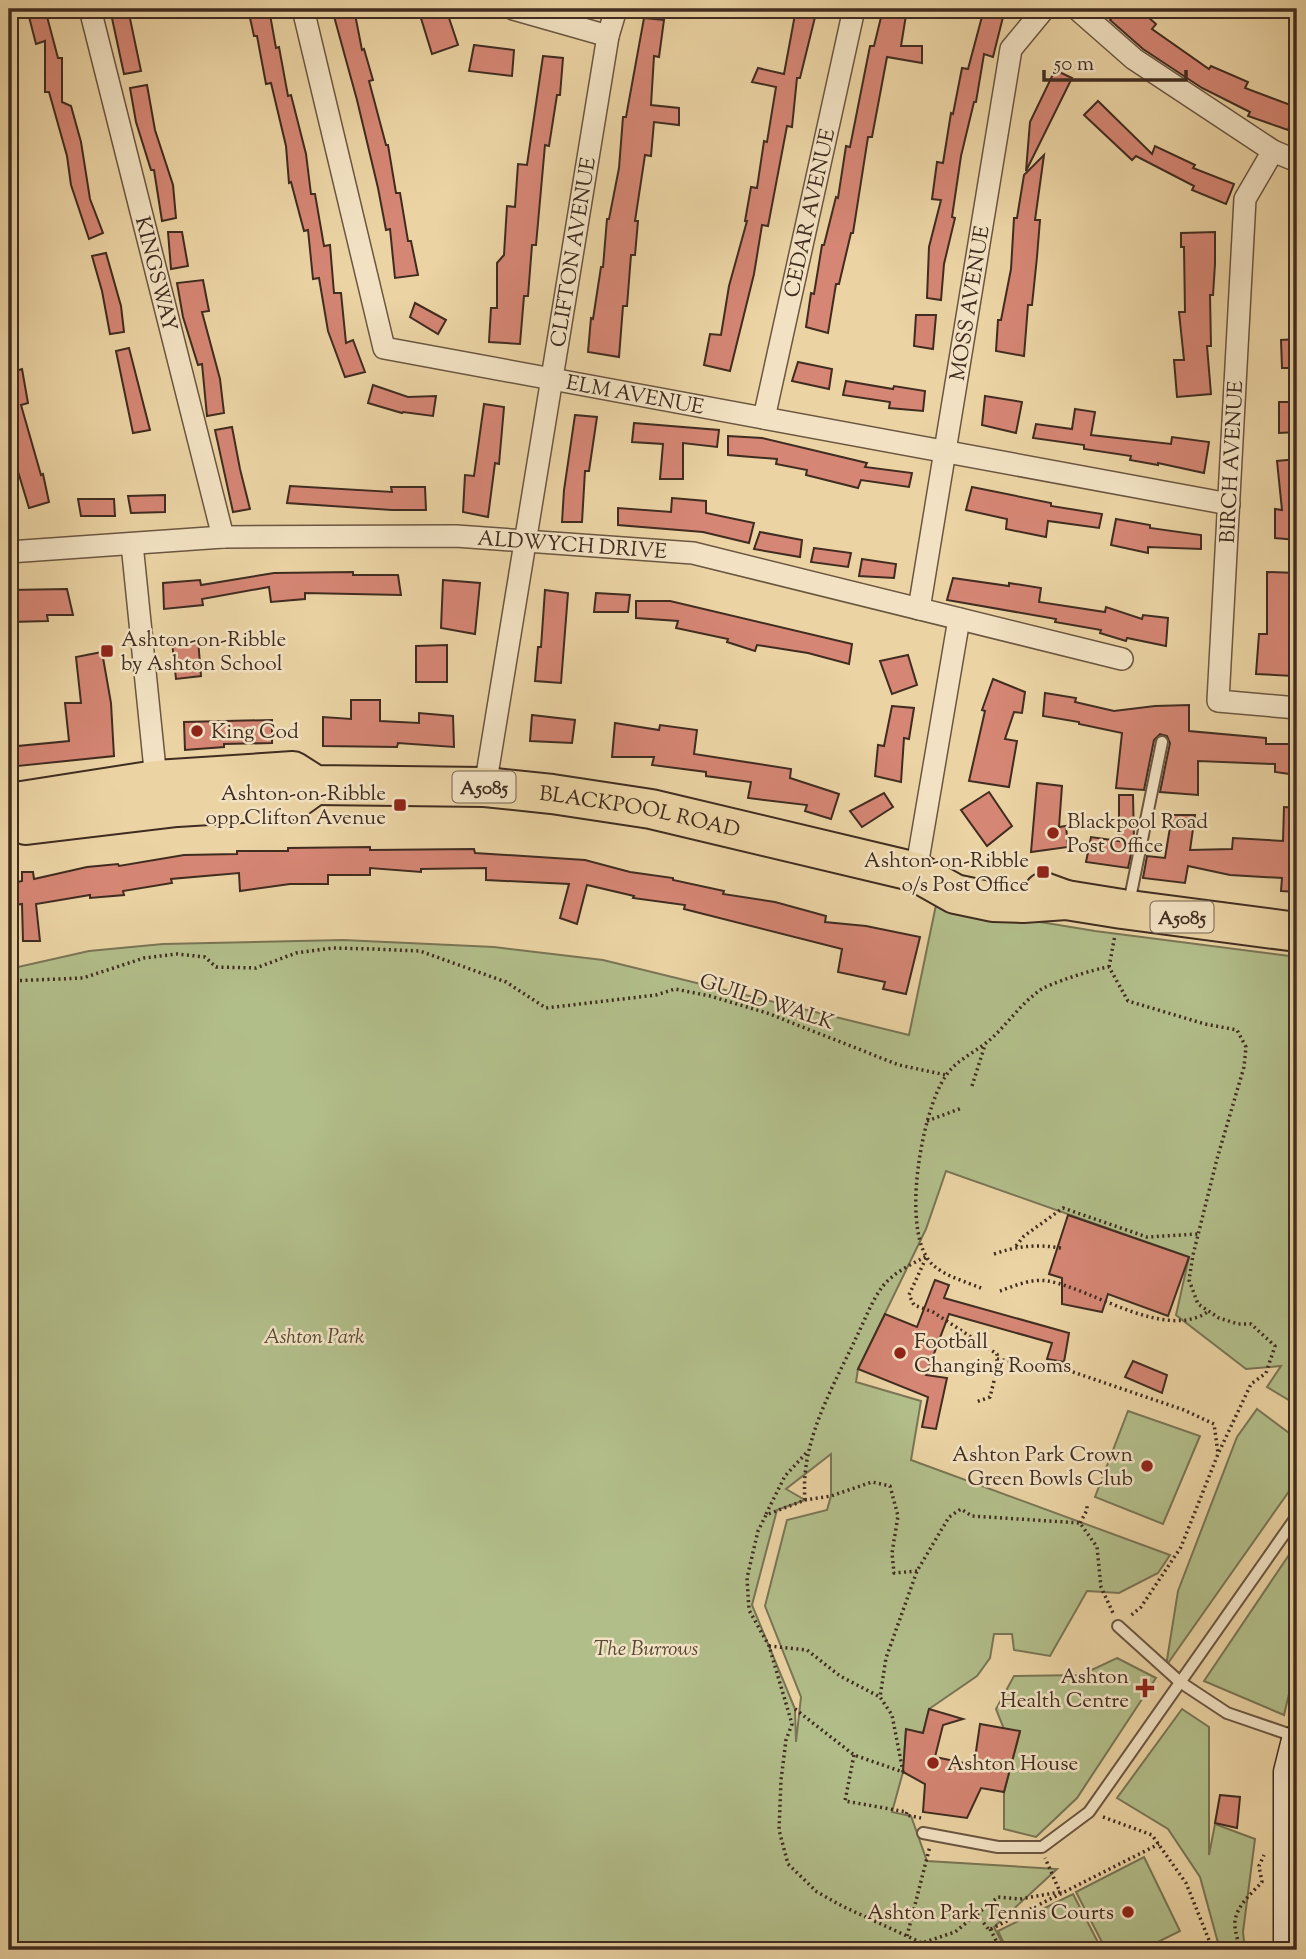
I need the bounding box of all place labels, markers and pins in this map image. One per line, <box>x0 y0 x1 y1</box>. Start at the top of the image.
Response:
place label: Ashton-on-Ribble by Ashton School <box>121 626 286 680</box>
marker: Ashton-on-Ribble by Ashton School <box>99 643 115 659</box>
place label: King Cod <box>211 718 299 748</box>
marker: King Cod <box>189 723 205 739</box>
place label: Ashton-on-Ribble opp Clifton Avenue <box>205 780 386 834</box>
marker: Ashton-on-Ribble opp Clifton Avenue <box>392 797 408 813</box>
place label: Blackpool Road Post Office <box>1067 808 1208 862</box>
marker: Blackpool Road Post Office <box>1045 825 1061 841</box>
place label: Ashton-on-Ribble o/s Post Office <box>864 847 1029 901</box>
marker: Ashton-on-Ribble o/s Post Office <box>1035 864 1051 880</box>
place label: Football Changing Rooms <box>914 1328 1071 1382</box>
marker: Football Changing Rooms <box>892 1345 908 1361</box>
place label: Ashton Park Crown Green Bowls Club <box>952 1441 1133 1495</box>
marker: Ashton Park Crown Green Bowls Club <box>1139 1458 1155 1474</box>
place label: Ashton Health Centre <box>1000 1663 1129 1717</box>
marker: Ashton Health Centre <box>1135 1678 1155 1698</box>
place label: Ashton House <box>947 1750 1078 1780</box>
marker: Ashton House <box>925 1755 941 1771</box>
place label: Ashton Park Tennis Courts <box>867 1899 1114 1929</box>
marker: Ashton Park Tennis Courts <box>1120 1904 1136 1920</box>

